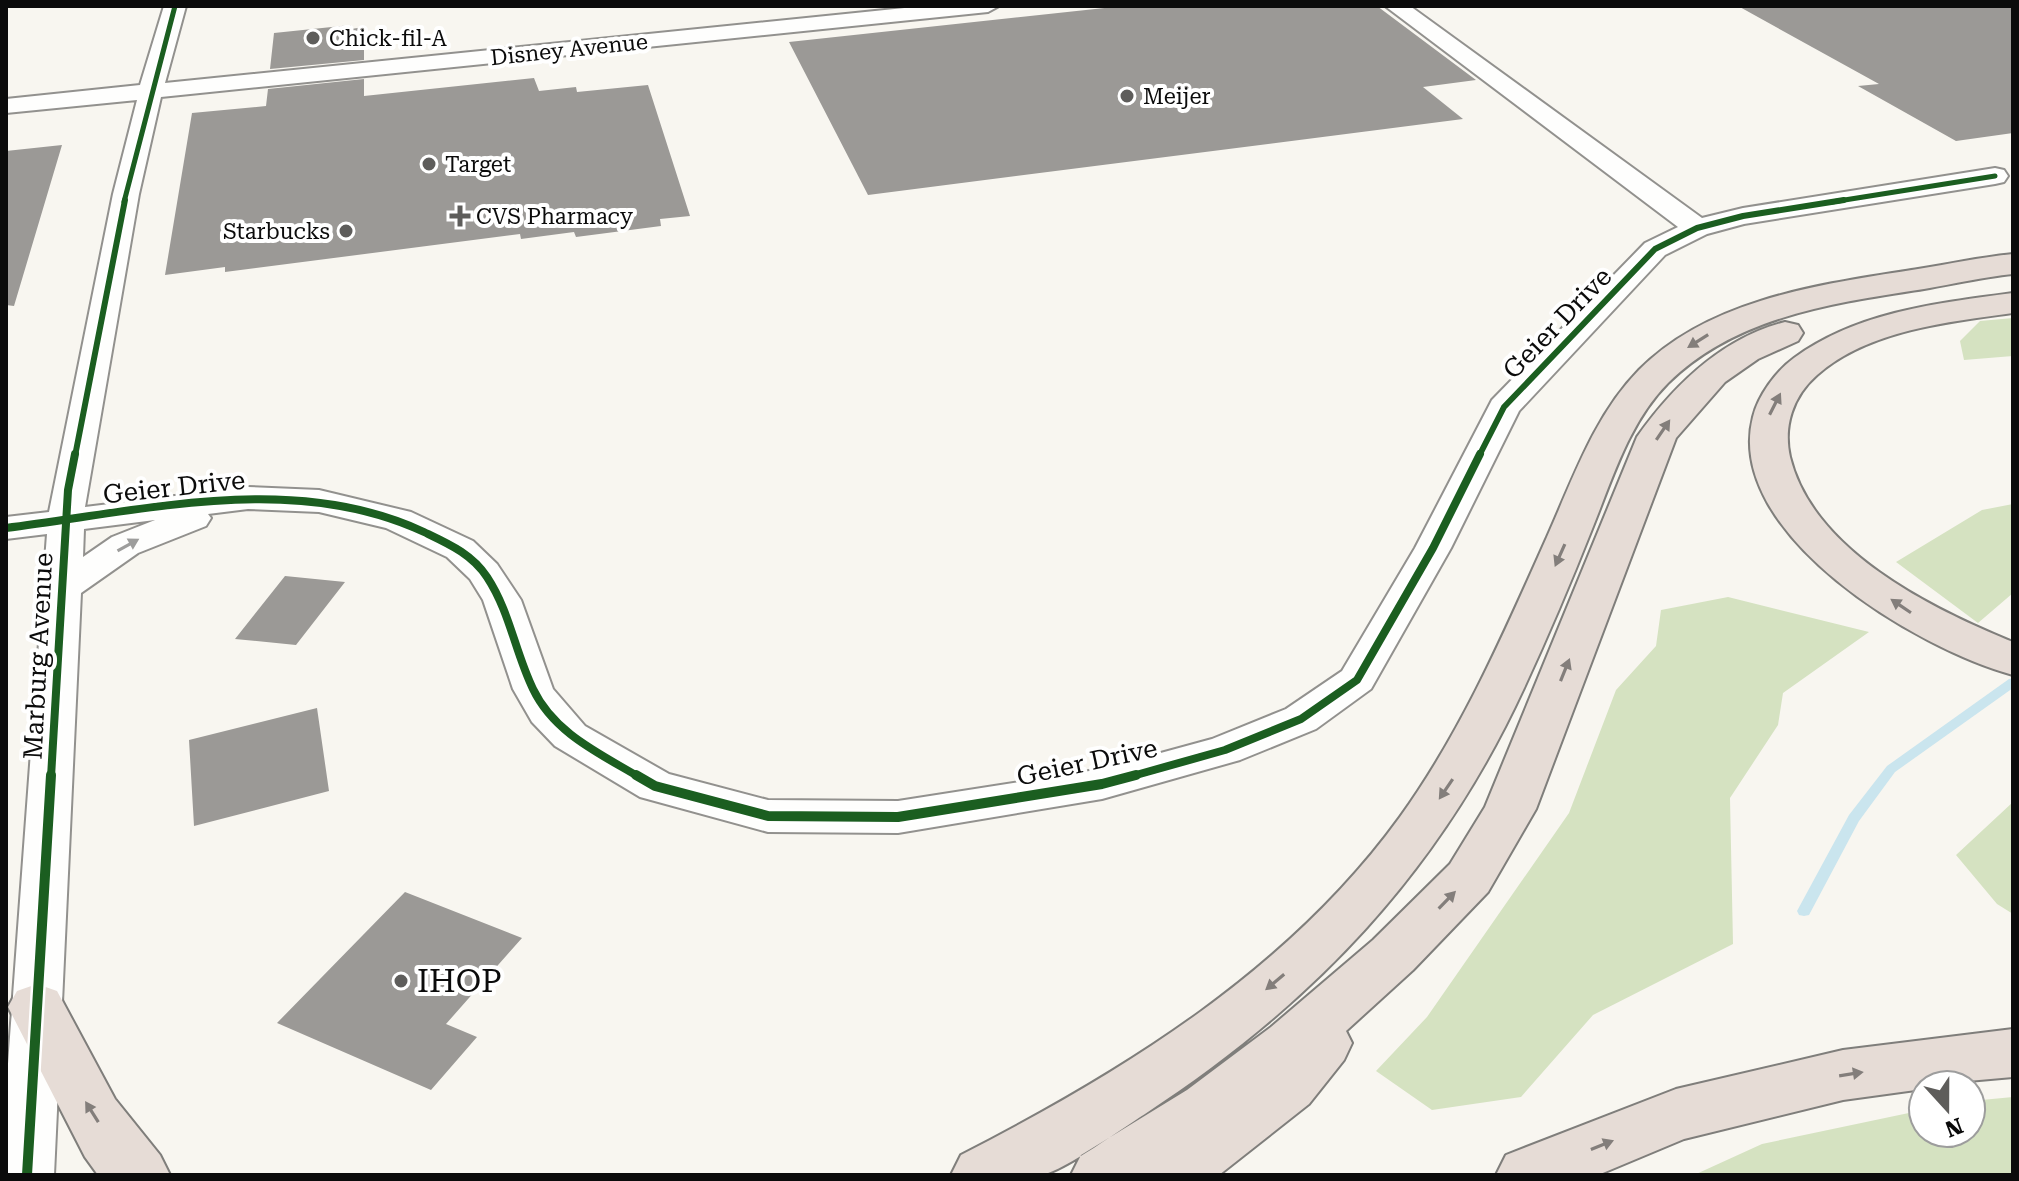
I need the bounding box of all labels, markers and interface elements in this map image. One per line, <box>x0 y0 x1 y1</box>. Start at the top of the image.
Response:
place label: Chick-fil-A <box>329 26 447 51</box>
marker: Chick-fil-A <box>304 29 322 47</box>
street label: Disney Avenue <box>489 29 649 70</box>
place label: Meijer <box>1143 84 1211 109</box>
marker: Meijer <box>1118 87 1136 105</box>
place label: Target <box>445 152 511 177</box>
marker: Target <box>420 155 438 173</box>
place label: CVS Pharmacy <box>476 204 633 229</box>
marker: CVS Pharmacy <box>451 207 469 225</box>
place label: Starbucks <box>223 219 330 244</box>
marker: Starbucks <box>337 222 355 240</box>
street label: Geier Drive <box>1497 261 1617 385</box>
one-way arrow <box>1688 334 1709 349</box>
one-way arrow <box>1767 393 1781 415</box>
one-way arrow <box>1655 419 1670 440</box>
street label: Geier Drive <box>101 465 247 509</box>
one-way arrow <box>116 538 139 552</box>
one-way arrow <box>1553 544 1566 567</box>
street label: Marburg Avenue <box>18 552 58 760</box>
one-way arrow <box>1890 599 1912 614</box>
one-way arrow <box>1559 658 1572 682</box>
street label: Geier Drive <box>1014 732 1160 792</box>
one-way arrow <box>1439 778 1454 799</box>
one-way arrow <box>1437 891 1456 910</box>
place label: IHOP <box>417 962 502 1000</box>
marker: IHOP <box>392 972 410 990</box>
one-way arrow <box>1265 973 1285 990</box>
one-way arrow <box>1839 1068 1864 1080</box>
north arrow <box>1907 1069 1987 1149</box>
one-way arrow <box>85 1101 100 1124</box>
text: N <box>1942 1112 1966 1142</box>
one-way arrow <box>1590 1138 1614 1151</box>

